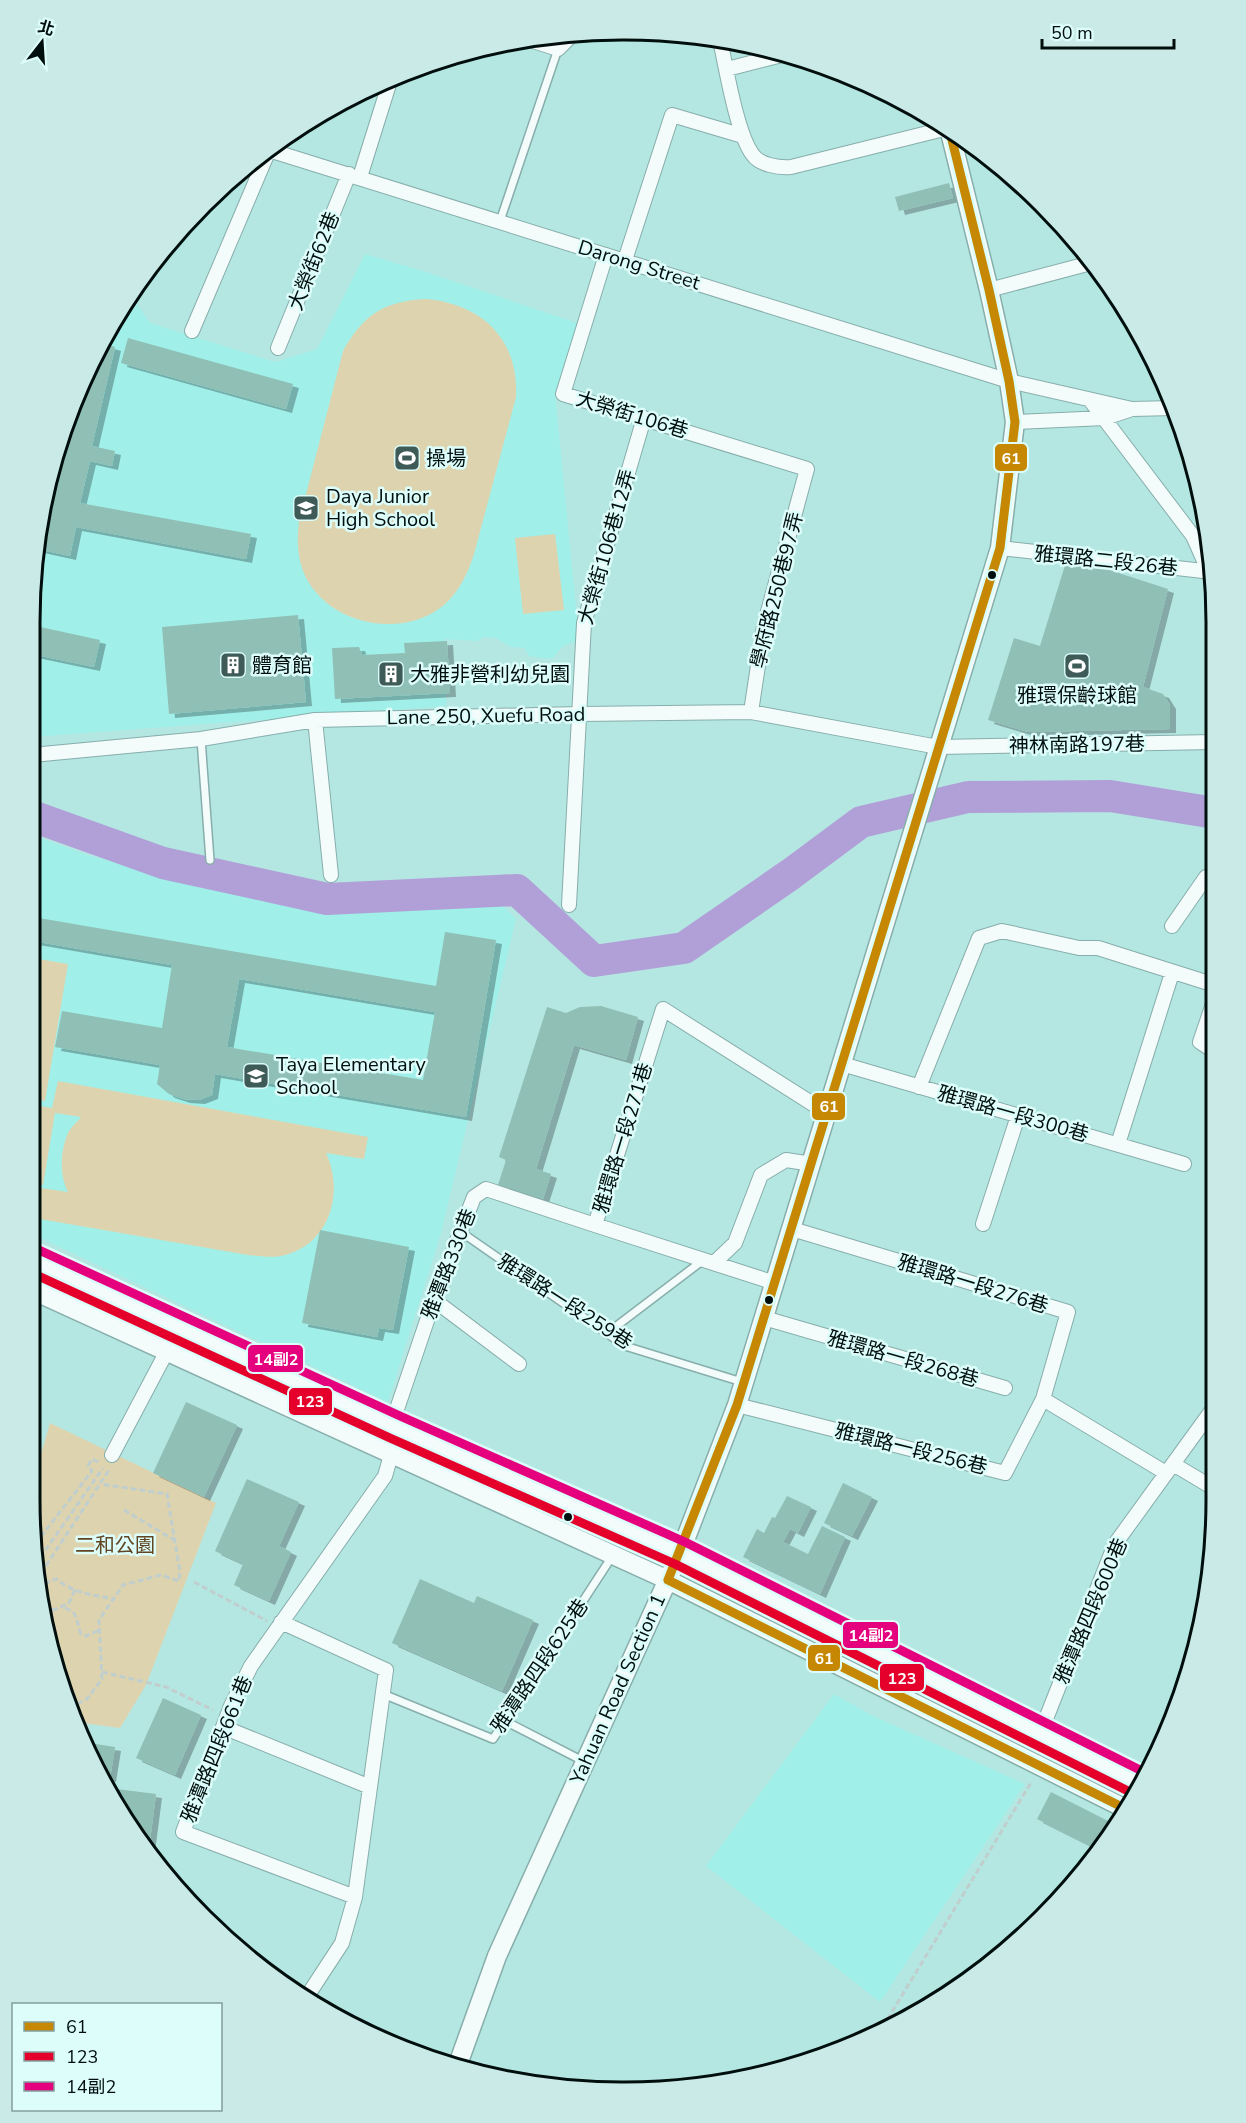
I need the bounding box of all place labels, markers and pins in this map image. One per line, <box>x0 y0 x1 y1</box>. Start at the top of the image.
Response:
sports icon: 操場 <box>392 443 422 473</box>
place label: 操場 <box>426 445 466 472</box>
place label: Daya Junior High School <box>326 483 435 533</box>
school or university icon: Daya Junior High School <box>291 493 321 523</box>
unlabelled marker <box>986 569 998 581</box>
building icon: 體育館 <box>218 650 248 680</box>
sports icon: 雅環保齡球館 <box>1062 651 1092 681</box>
place label: 體育館 <box>252 652 312 679</box>
building icon: 大雅非營利幼兒園 <box>376 659 406 689</box>
place label: 大雅非營利幼兒園 <box>410 661 570 688</box>
place label: 雅環保齡球館 <box>1017 682 1137 709</box>
place label: Taya Elementary School <box>276 1051 426 1101</box>
school or university icon: Taya Elementary School <box>241 1061 271 1091</box>
unlabelled marker <box>763 1294 775 1306</box>
unlabelled marker <box>562 1511 574 1523</box>

